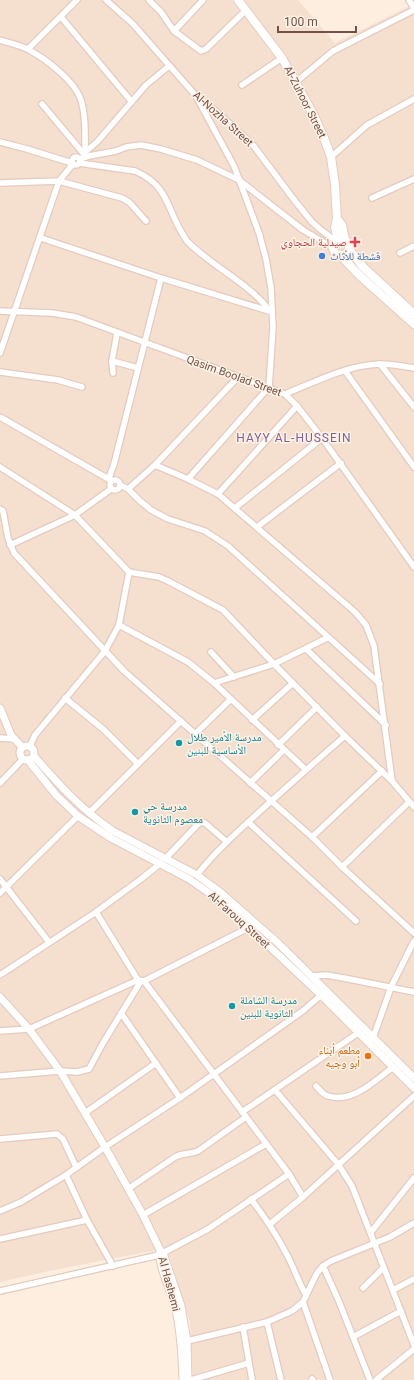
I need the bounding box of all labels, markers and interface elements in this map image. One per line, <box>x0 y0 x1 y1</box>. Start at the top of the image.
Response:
scale bar <box>278 8 356 34</box>
text: 100 m <box>284 15 318 29</box>
street label: Al-Zuhoor Street <box>281 64 329 141</box>
street label: Al-Nozha Street <box>190 89 256 150</box>
place label: صيدلية الحجاوي <box>281 236 347 250</box>
marker: صيدلية الحجاوي <box>350 237 360 247</box>
place label: قشطة للأثاث <box>330 250 381 263</box>
marker: قشطة للأثاث <box>317 251 327 261</box>
street label: Qasim Boolad Street <box>185 353 284 399</box>
district label: HAYY AL-HUSSEIN <box>236 431 352 445</box>
place label: مدرسة الأمير طلال الأساسية للبنين <box>187 731 261 757</box>
marker: مدرسة الأمير طلال الأساسية للبنين <box>174 738 184 748</box>
place label: مدرسة حي معصوم الثانوية <box>143 800 203 826</box>
marker: مدرسة حي معصوم الثانوية <box>130 807 140 817</box>
street label: Al-Farouq Street <box>205 889 273 951</box>
place label: مدرسة الشاملة الثانوية للبنين <box>240 994 297 1020</box>
marker: مدرسة الشاملة الثانوية للبنين <box>227 1001 237 1011</box>
place label: مطعم أبناء أبو وجيه <box>319 1043 360 1070</box>
marker: مطعم أبناء أبو وجيه <box>363 1051 373 1061</box>
street label: Al Hashemi <box>155 1255 183 1313</box>

